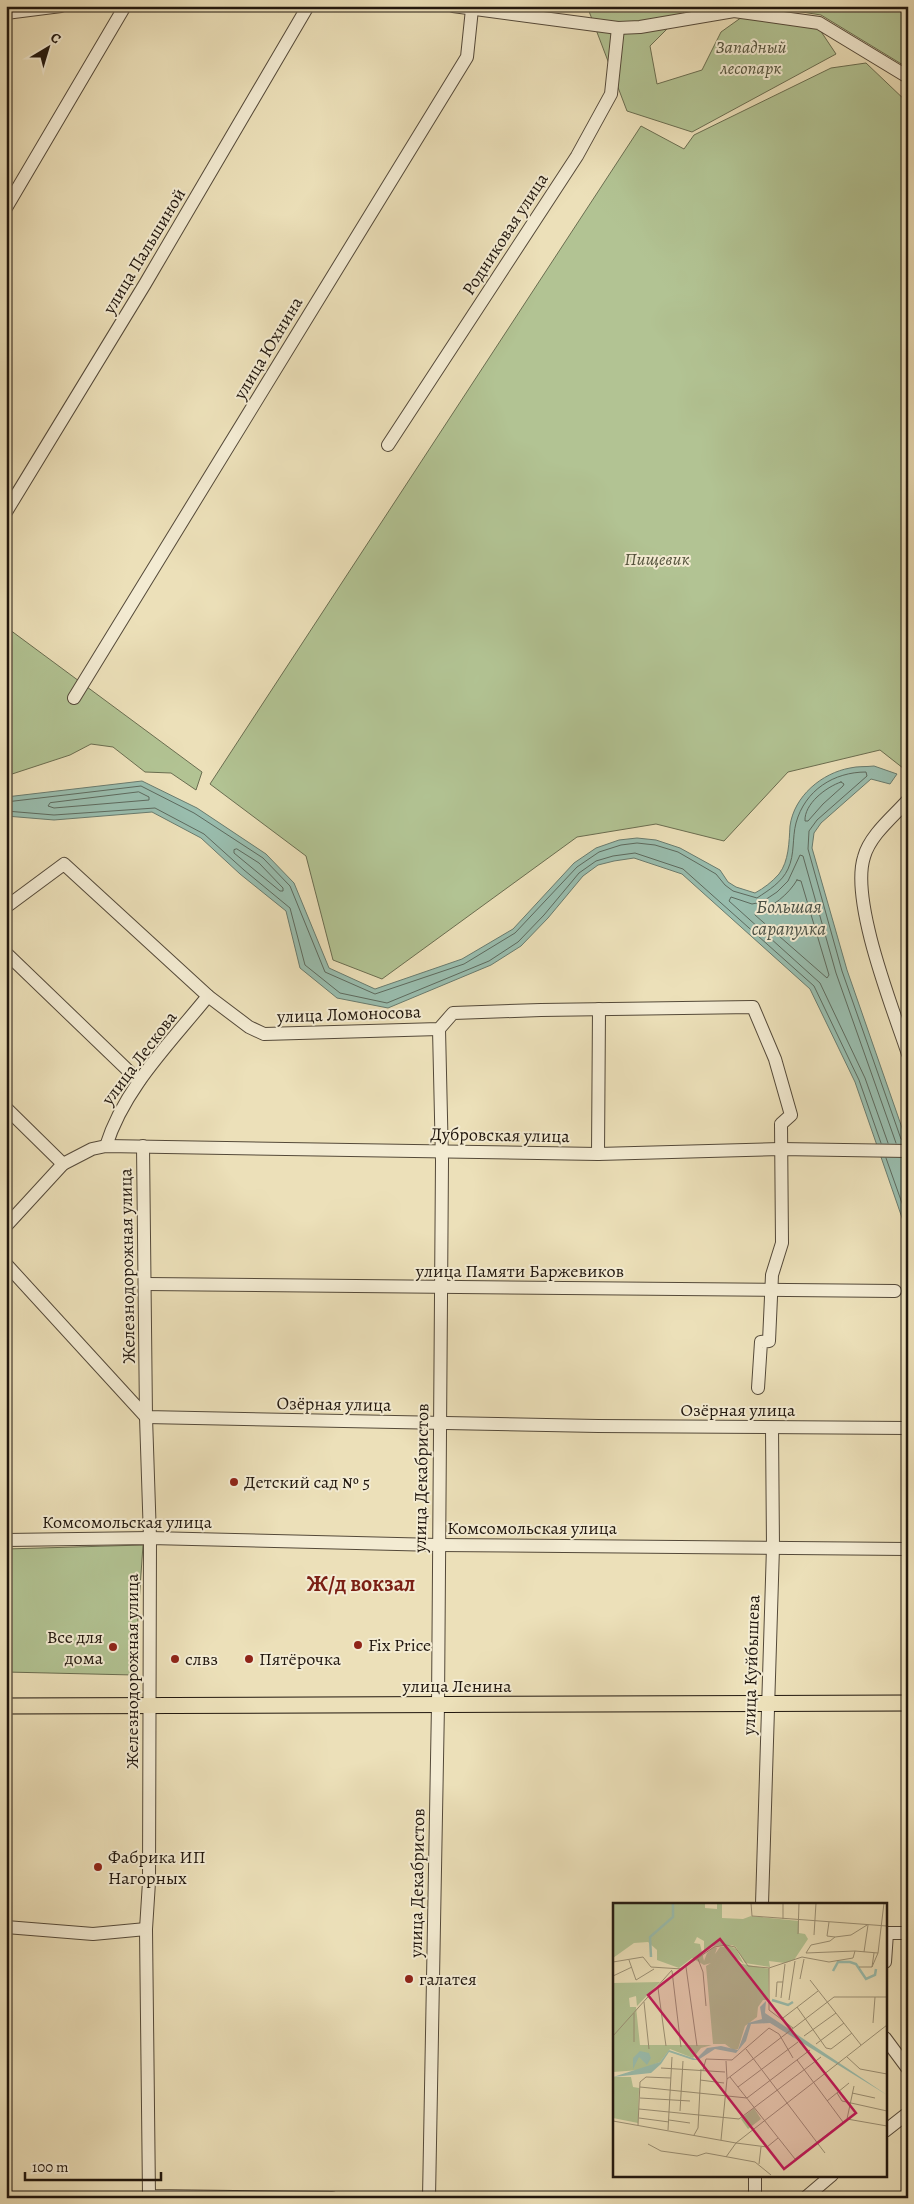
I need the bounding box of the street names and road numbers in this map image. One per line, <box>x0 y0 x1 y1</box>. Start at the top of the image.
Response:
street label: Родниковая улица <box>456 168 554 300</box>
street label: улица Пальшиной <box>97 184 191 319</box>
street label: улица Юхнина <box>227 291 309 405</box>
street label: улица Ломоносова <box>276 999 422 1029</box>
street label: улица Лескова <box>95 1006 183 1111</box>
street label: Дубровская улица <box>430 1122 571 1148</box>
street label: Железнодорожная улица <box>113 1167 141 1364</box>
street label: улица Памяти Баржевиков <box>415 1259 624 1283</box>
street label: Озёрная улица <box>276 1391 392 1417</box>
street label: Озёрная улица <box>681 1398 796 1422</box>
street label: улица Декабристов <box>408 1403 434 1554</box>
street label: Комсомольская улица <box>42 1510 213 1534</box>
street label: Комсомольская улица <box>447 1516 618 1540</box>
street label: Железнодорожная улица <box>120 1573 144 1769</box>
street label: улица Куйбышева <box>737 1594 765 1737</box>
street label: улица Ленина <box>402 1674 512 1698</box>
street label: улица Декабристов <box>404 1808 430 1959</box>

